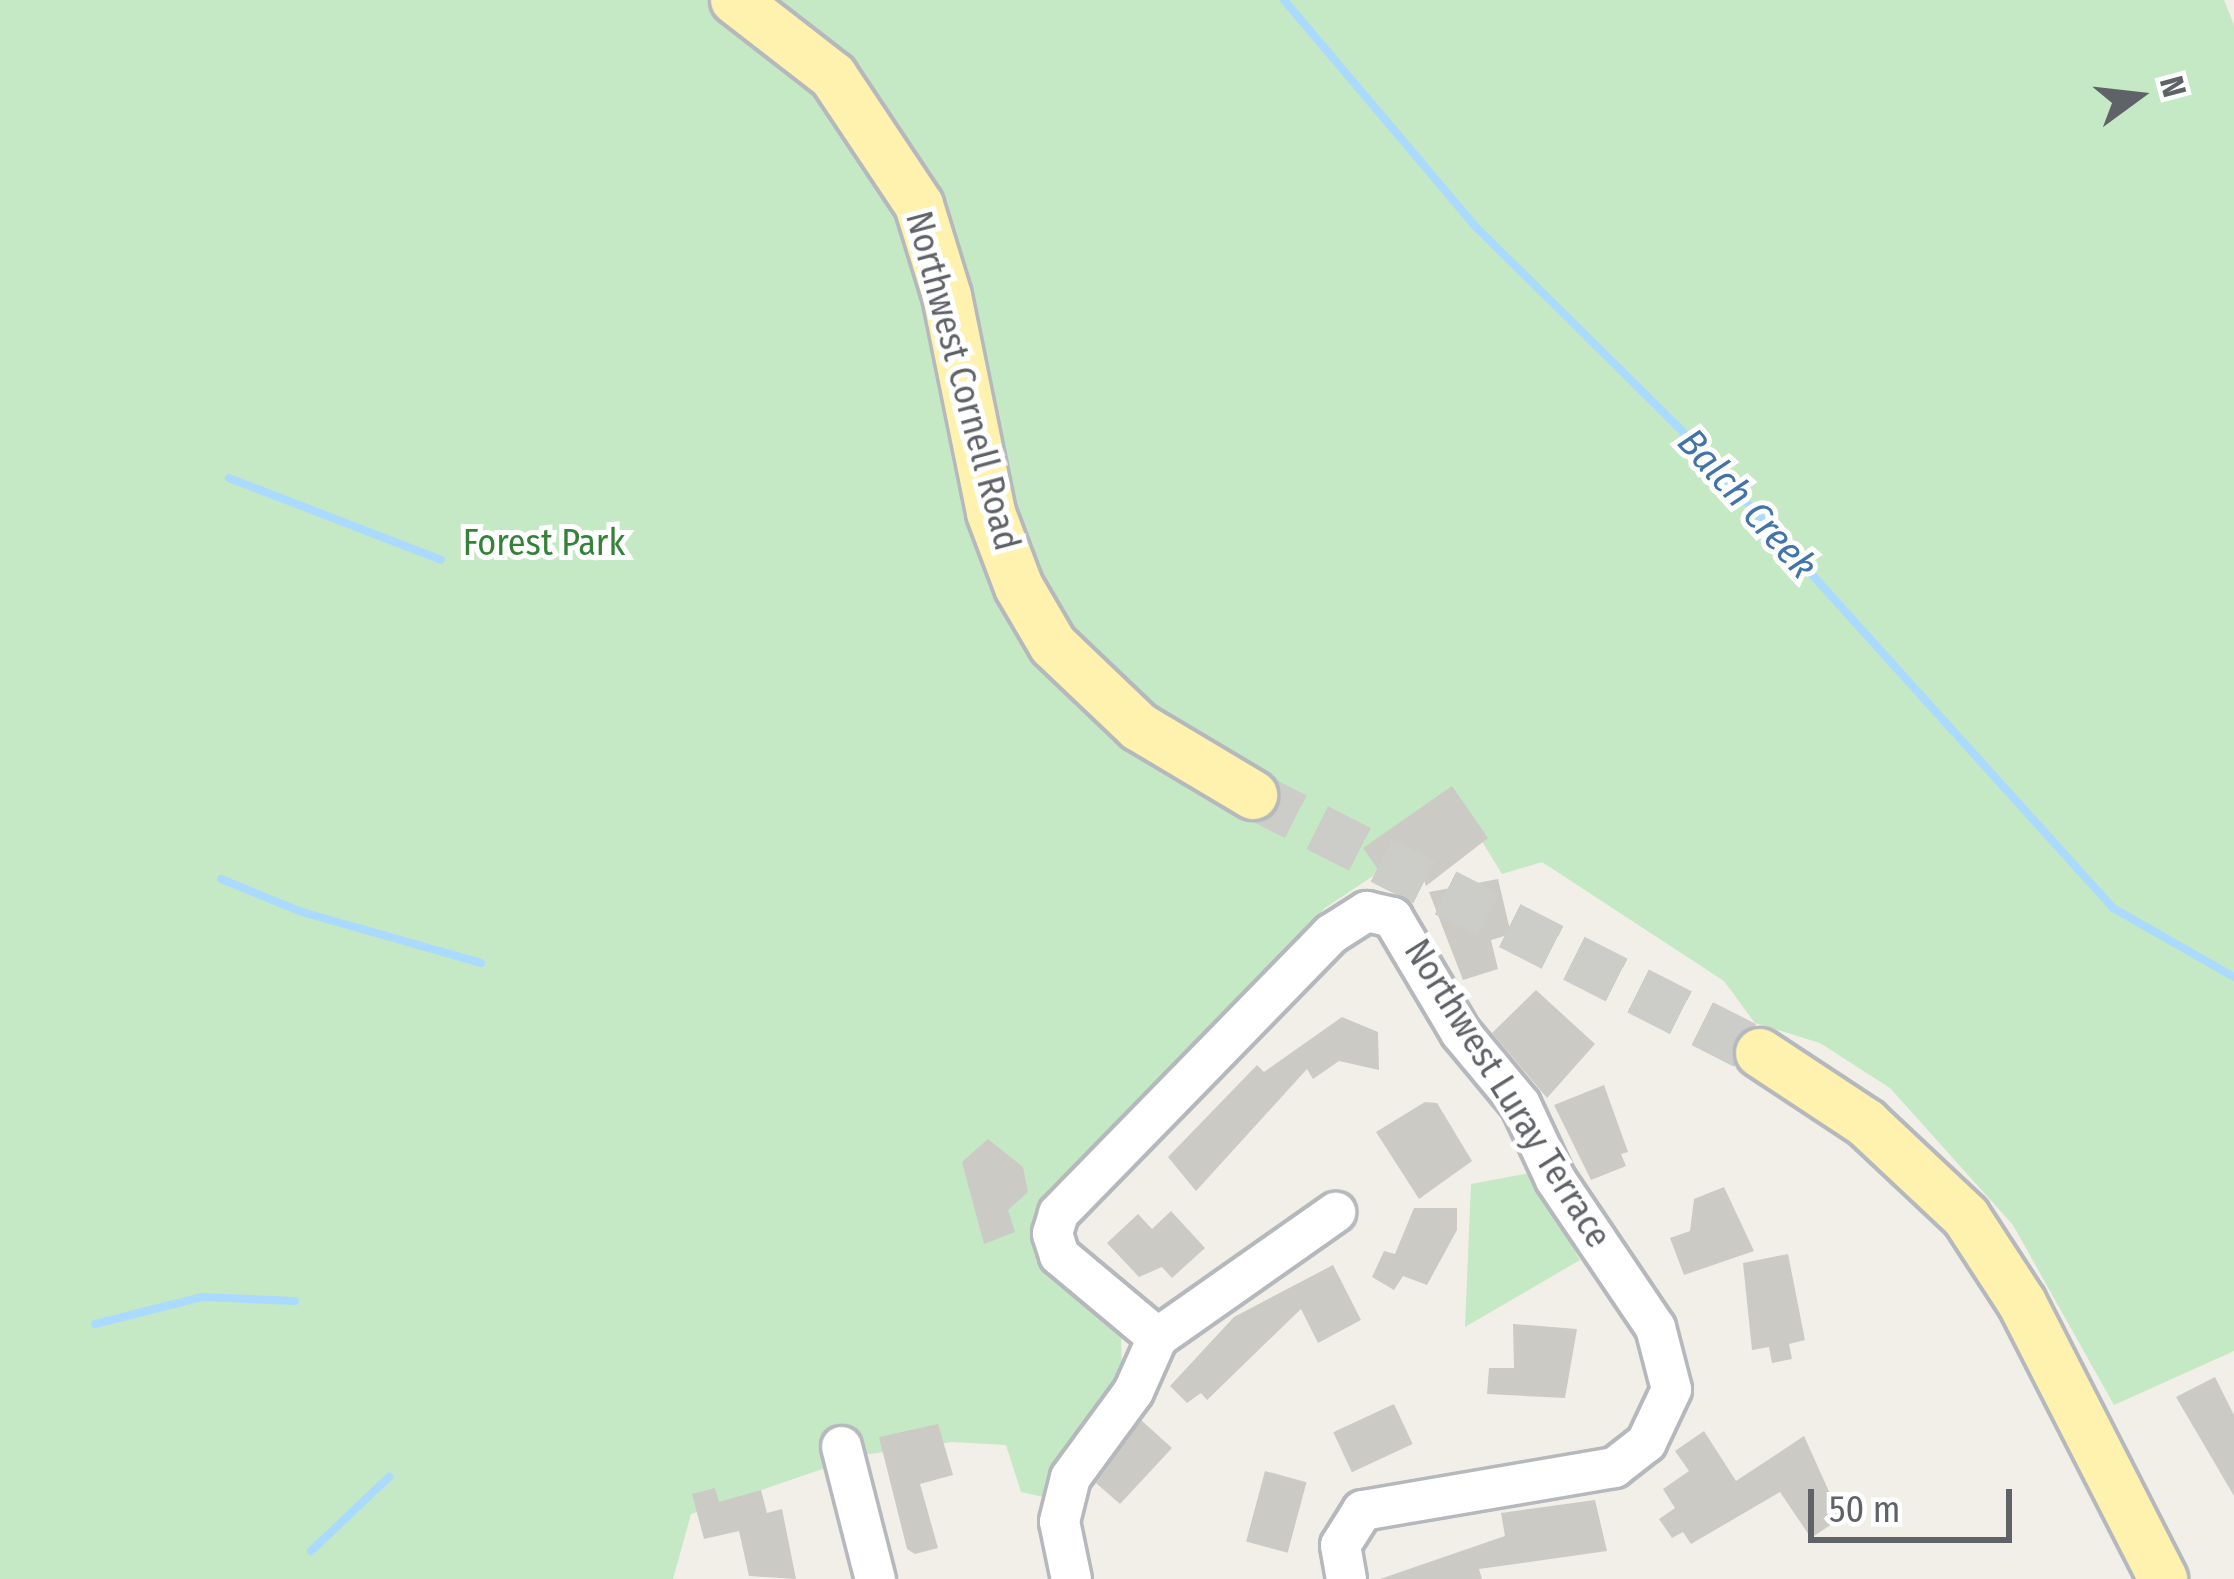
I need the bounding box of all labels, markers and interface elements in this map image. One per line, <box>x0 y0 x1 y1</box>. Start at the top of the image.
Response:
north arrow <box>2078 36 2198 156</box>
text: N <box>2151 72 2195 101</box>
street label: Northwest Cornell Road <box>896 207 1028 555</box>
water label: Balch Creek <box>1668 419 1826 589</box>
park label: Forest Park <box>463 522 625 566</box>
street label: Northwest Luray Terrace <box>1395 932 1619 1256</box>
scale bar <box>1814 1465 2018 1539</box>
text: 50 m <box>1829 1488 1900 1532</box>

